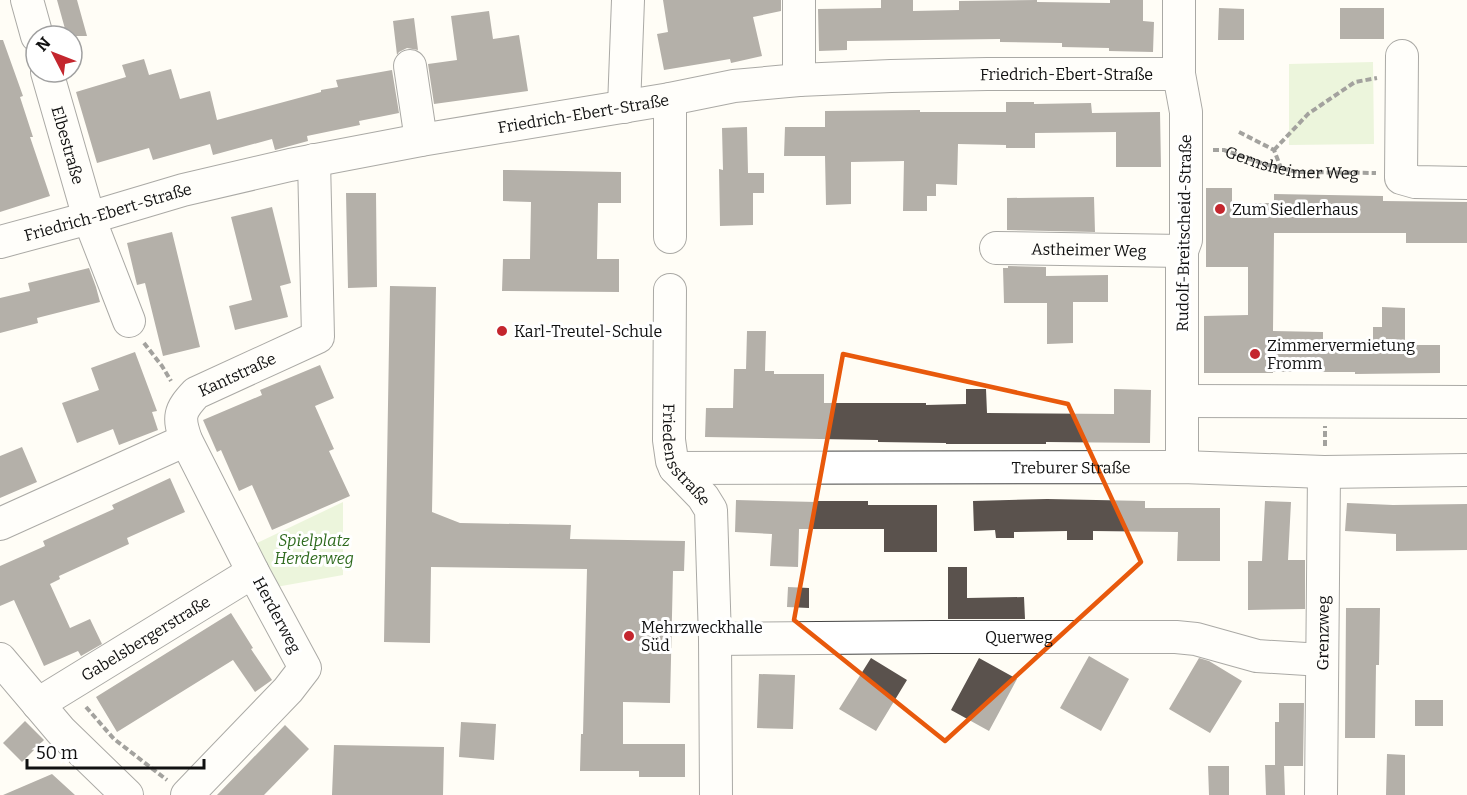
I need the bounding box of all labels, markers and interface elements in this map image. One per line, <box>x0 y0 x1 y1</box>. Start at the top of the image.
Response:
north arrow <box>24 24 84 84</box>
text: N <box>32 33 54 55</box>
street label: Friedrich-Ebert-Straße <box>980 64 1153 84</box>
street label: Friedrich-Ebert-Straße <box>496 90 670 137</box>
street label: Elbestraße <box>48 104 88 186</box>
street label: Rudolf-Breitscheid-Straße <box>1173 134 1195 332</box>
street label: Gernsheimer Weg <box>1223 142 1359 182</box>
street label: Friedrich-Ebert-Straße <box>22 179 193 245</box>
place label: Zum Siedlerhaus <box>1232 200 1358 219</box>
marker: Zum Siedlerhaus <box>1213 202 1227 216</box>
street label: Astheimer Weg <box>1031 239 1147 260</box>
place label: Karl-Treutel-Schule <box>514 322 662 341</box>
marker: Karl-Treutel-Schule <box>495 324 509 338</box>
place label: Zimmervermietung Fromm <box>1267 336 1415 373</box>
marker: Zimmervermietung Fromm <box>1248 347 1262 361</box>
street label: Kantstraße <box>195 348 279 400</box>
street label: Friedensstraße <box>659 403 715 508</box>
street label: Treburer Straße <box>1011 458 1131 477</box>
park label: Spielplatz Herderweg <box>274 531 354 568</box>
street label: Herderweg <box>249 574 305 656</box>
street label: Gabelsbergerstraße <box>77 591 213 685</box>
street label: Grenzweg <box>1313 595 1332 671</box>
place label: Mehrzweckhalle Süd <box>641 618 763 655</box>
street label: Querweg <box>985 628 1053 647</box>
marker: Mehrzweckhalle Süd <box>622 629 636 643</box>
scale bar <box>27 732 204 770</box>
text: 50 m <box>36 742 78 764</box>

